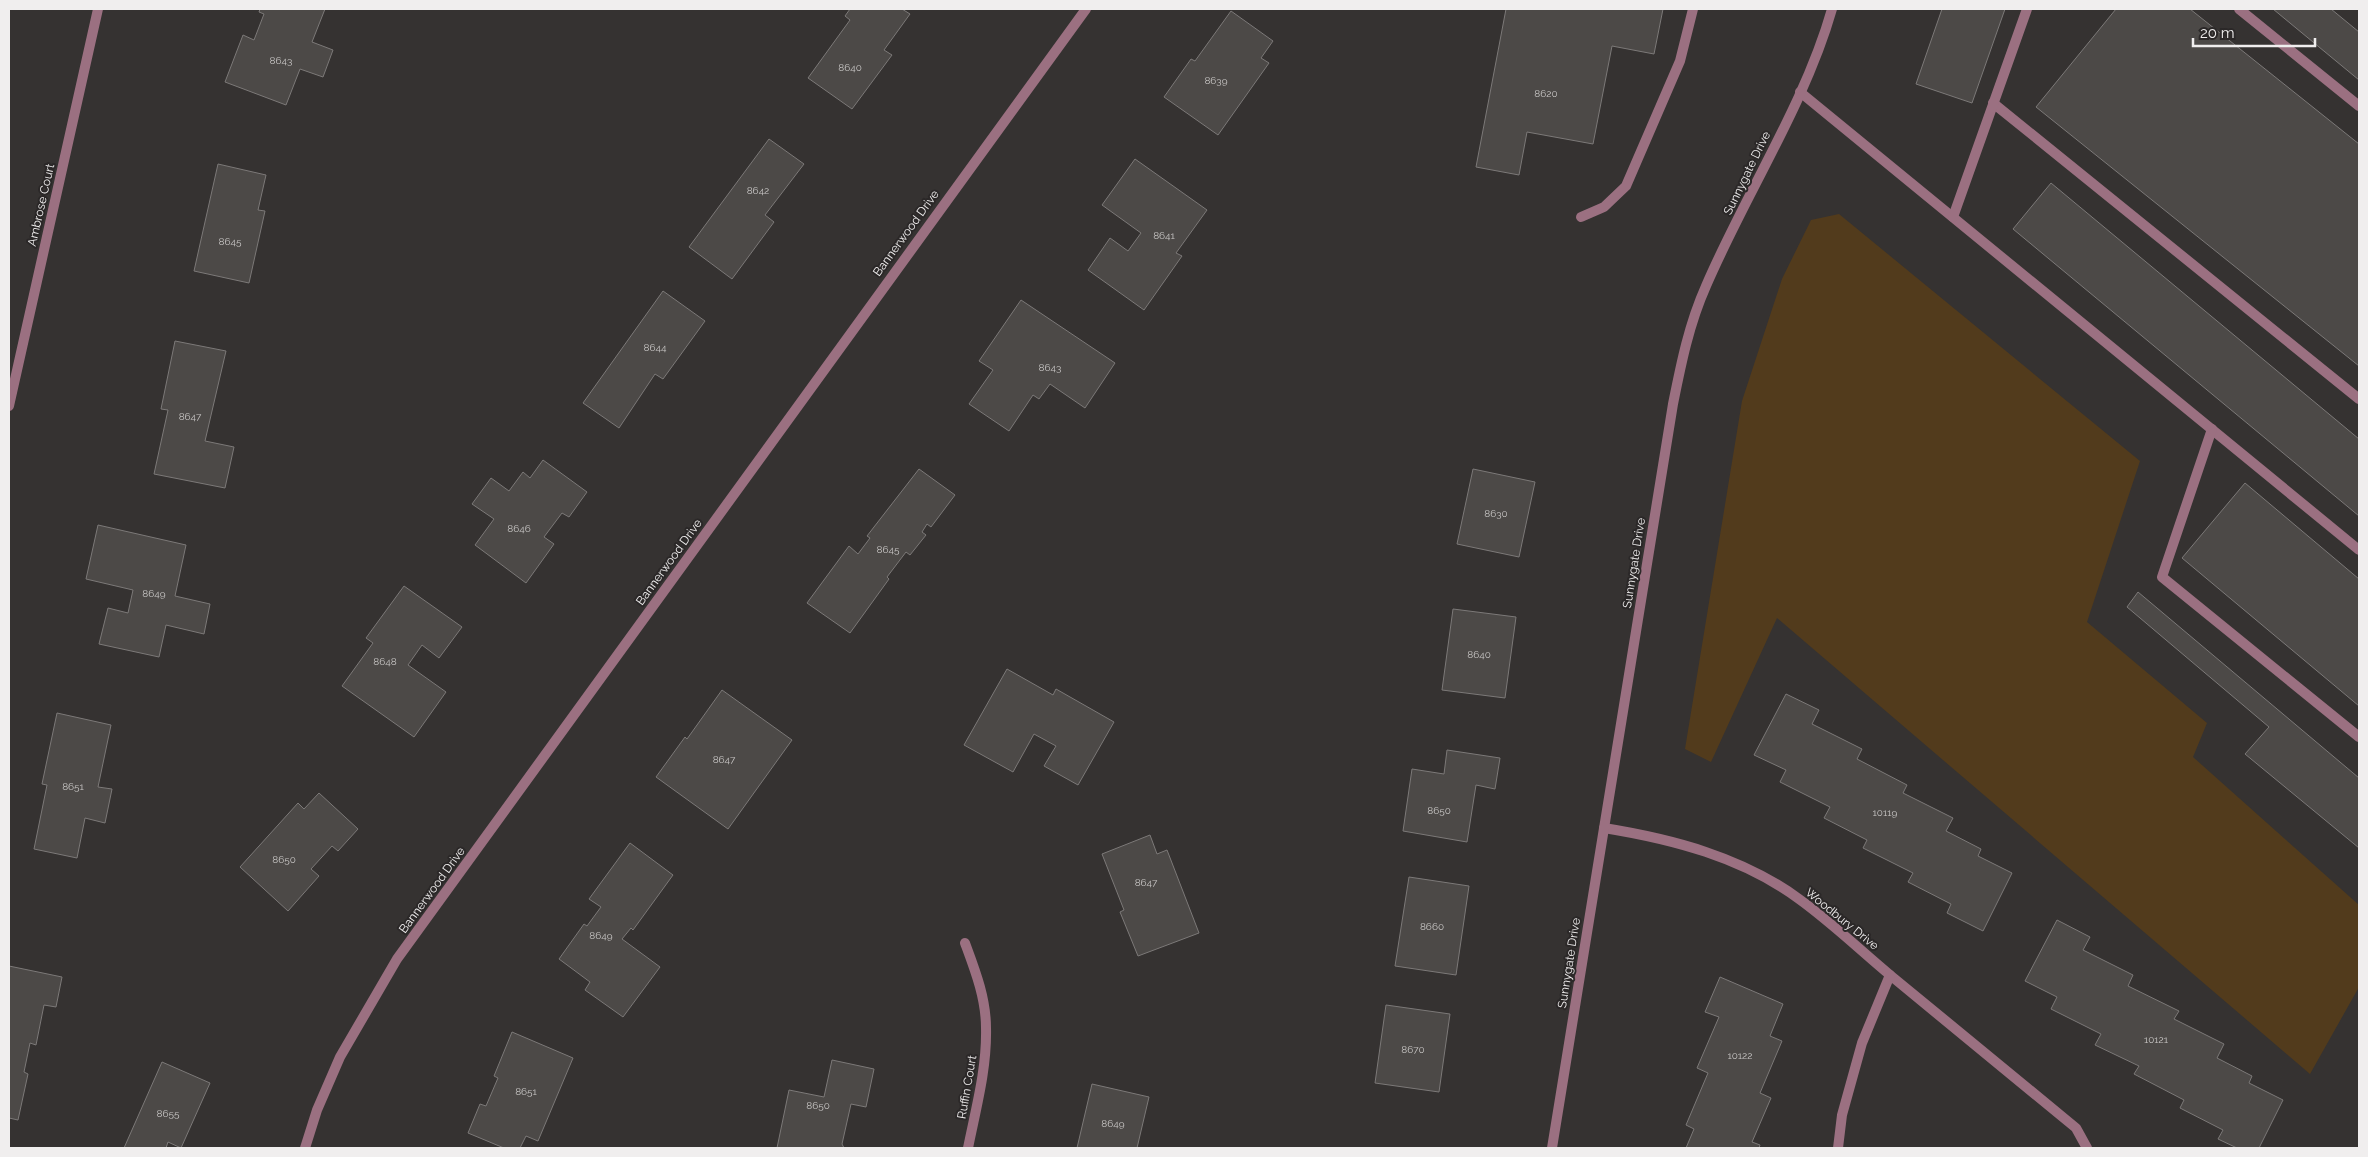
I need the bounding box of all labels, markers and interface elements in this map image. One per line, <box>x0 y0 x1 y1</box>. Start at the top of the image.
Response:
scale bar <box>2193 15 2316 47</box>
text: 20 m <box>2200 24 2235 42</box>
house number: 8643 <box>270 55 292 66</box>
house number: 8640 <box>838 62 862 73</box>
house number: 8639 <box>1204 75 1228 86</box>
house number: 8620 <box>1534 88 1558 99</box>
street label: Sunnygate Drive <box>1721 129 1773 217</box>
street label: Ambrose Court <box>25 162 57 248</box>
house number: 8642 <box>747 185 769 196</box>
street label: Bannerwood Drive <box>870 187 942 279</box>
house number: 8641 <box>1153 230 1176 241</box>
house number: 8645 <box>219 236 242 247</box>
house number: 8644 <box>644 342 667 353</box>
house number: 8643 <box>1039 362 1061 373</box>
house number: 8647 <box>179 411 202 422</box>
house number: 8630 <box>1484 508 1508 519</box>
street label: Bannerwood Drive <box>633 516 705 608</box>
street label: Sunnygate Drive <box>1620 517 1648 609</box>
house number: 8646 <box>507 523 531 534</box>
house number: 8645 <box>877 544 900 555</box>
house number: 8649 <box>142 588 166 599</box>
house number: 8640 <box>1467 649 1491 660</box>
house number: 8648 <box>373 656 397 667</box>
house number: 8647 <box>713 754 736 765</box>
house number: 8651 <box>62 781 85 792</box>
house number: 8650 <box>1427 805 1451 816</box>
house number: 10119 <box>1873 807 1898 818</box>
street label: Bannerwood Drive <box>396 844 468 936</box>
house number: 8650 <box>272 854 296 865</box>
house number: 8647 <box>1135 877 1158 888</box>
street label: Woodbury Drive <box>1803 885 1881 953</box>
street label: Sunnygate Drive <box>1555 917 1583 1009</box>
house number: 8660 <box>1420 921 1444 932</box>
house number: 8649 <box>589 930 613 941</box>
house number: 10121 <box>2144 1034 2169 1045</box>
house number: 8670 <box>1401 1044 1425 1055</box>
house number: 10122 <box>1727 1050 1753 1061</box>
street label: Ruffin Court <box>955 1054 979 1120</box>
house number: 8651 <box>515 1086 538 1097</box>
house number: 8650 <box>806 1100 830 1111</box>
house number: 8655 <box>157 1108 180 1119</box>
house number: 8649 <box>1101 1118 1125 1129</box>

